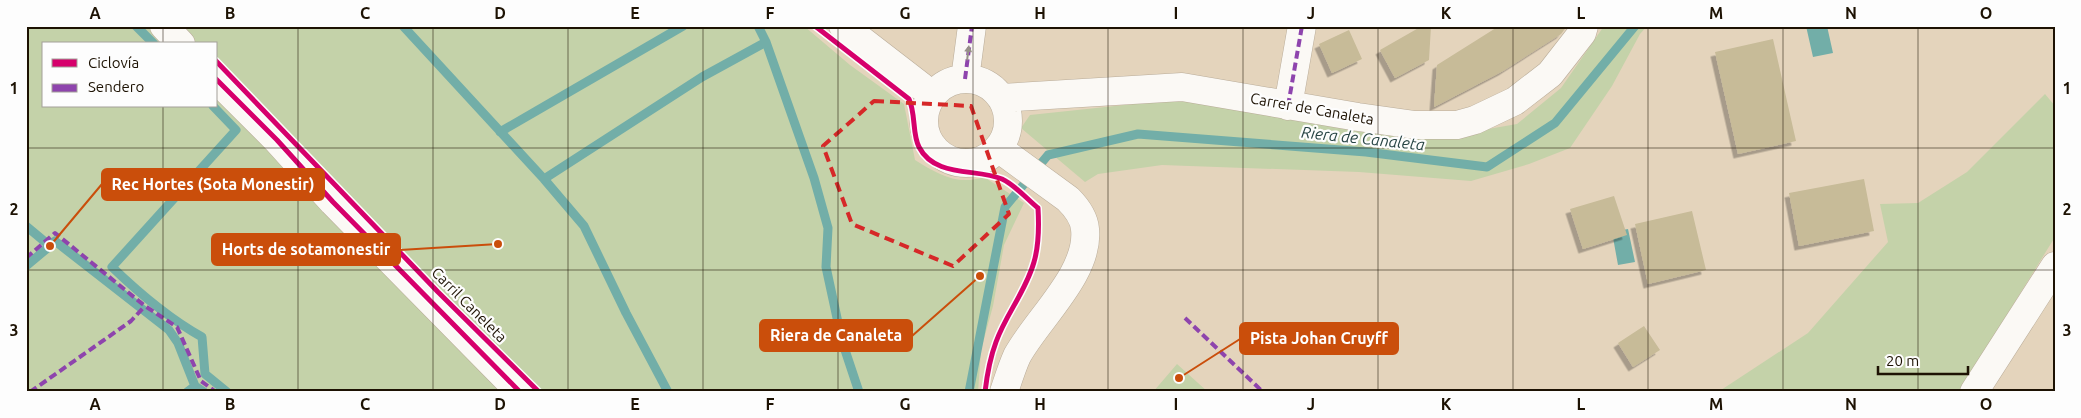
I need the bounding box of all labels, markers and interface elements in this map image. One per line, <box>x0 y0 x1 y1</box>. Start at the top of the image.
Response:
text: A <box>89 4 101 22</box>
text: B <box>225 4 235 22</box>
text: C <box>360 4 370 22</box>
text: D <box>494 4 506 22</box>
text: E <box>630 4 640 22</box>
text: F <box>766 4 775 22</box>
text: G <box>899 4 911 22</box>
text: H <box>1034 4 1046 22</box>
text: I <box>1174 4 1178 22</box>
text: J <box>1307 4 1315 22</box>
text: K <box>1441 4 1452 22</box>
text: L <box>1577 4 1586 22</box>
text: M <box>1709 4 1723 22</box>
text: N <box>1845 4 1857 22</box>
text: O <box>1980 4 1992 22</box>
legend <box>42 42 218 108</box>
one-way arrow <box>964 44 972 60</box>
text: Ciclovía <box>88 54 139 71</box>
text: Sendero <box>88 78 144 95</box>
text: 1 <box>9 79 19 97</box>
text: 1 <box>2062 79 2072 97</box>
street label: Carrer de Canaleta <box>1249 89 1375 128</box>
water label: Riera de Canaleta <box>1300 123 1426 153</box>
callout: Rec Hortes (Sota Monestir) <box>102 169 324 200</box>
text: Rec Hortes (Sota Monestir) <box>112 175 314 194</box>
text: 2 <box>9 200 19 218</box>
text: 2 <box>2062 200 2072 218</box>
callout: Horts de sotamonestir <box>212 234 400 265</box>
text: Horts de sotamonestir <box>222 240 391 258</box>
street label: Carril Caneleta <box>428 264 510 346</box>
callout: Riera de Canaleta <box>760 320 912 351</box>
text: 3 <box>9 321 19 339</box>
text: 3 <box>2062 321 2072 339</box>
callout: Pista Johan Cruyff <box>1240 323 1398 354</box>
text: Riera de Canaleta <box>770 326 902 344</box>
text: Pista Johan Cruyff <box>1250 329 1389 347</box>
scale bar <box>1878 343 1968 375</box>
text: 20 m <box>1886 352 1919 369</box>
text: A <box>89 395 101 413</box>
text: B <box>225 395 235 413</box>
text: C <box>360 395 370 413</box>
text: D <box>494 395 506 413</box>
text: E <box>630 395 640 413</box>
text: F <box>766 395 775 413</box>
text: G <box>899 395 911 413</box>
text: H <box>1034 395 1046 413</box>
text: I <box>1174 395 1178 413</box>
text: J <box>1307 395 1315 413</box>
text: K <box>1441 395 1452 413</box>
text: L <box>1577 395 1586 413</box>
text: M <box>1709 395 1723 413</box>
text: N <box>1845 395 1857 413</box>
text: O <box>1980 395 1992 413</box>

